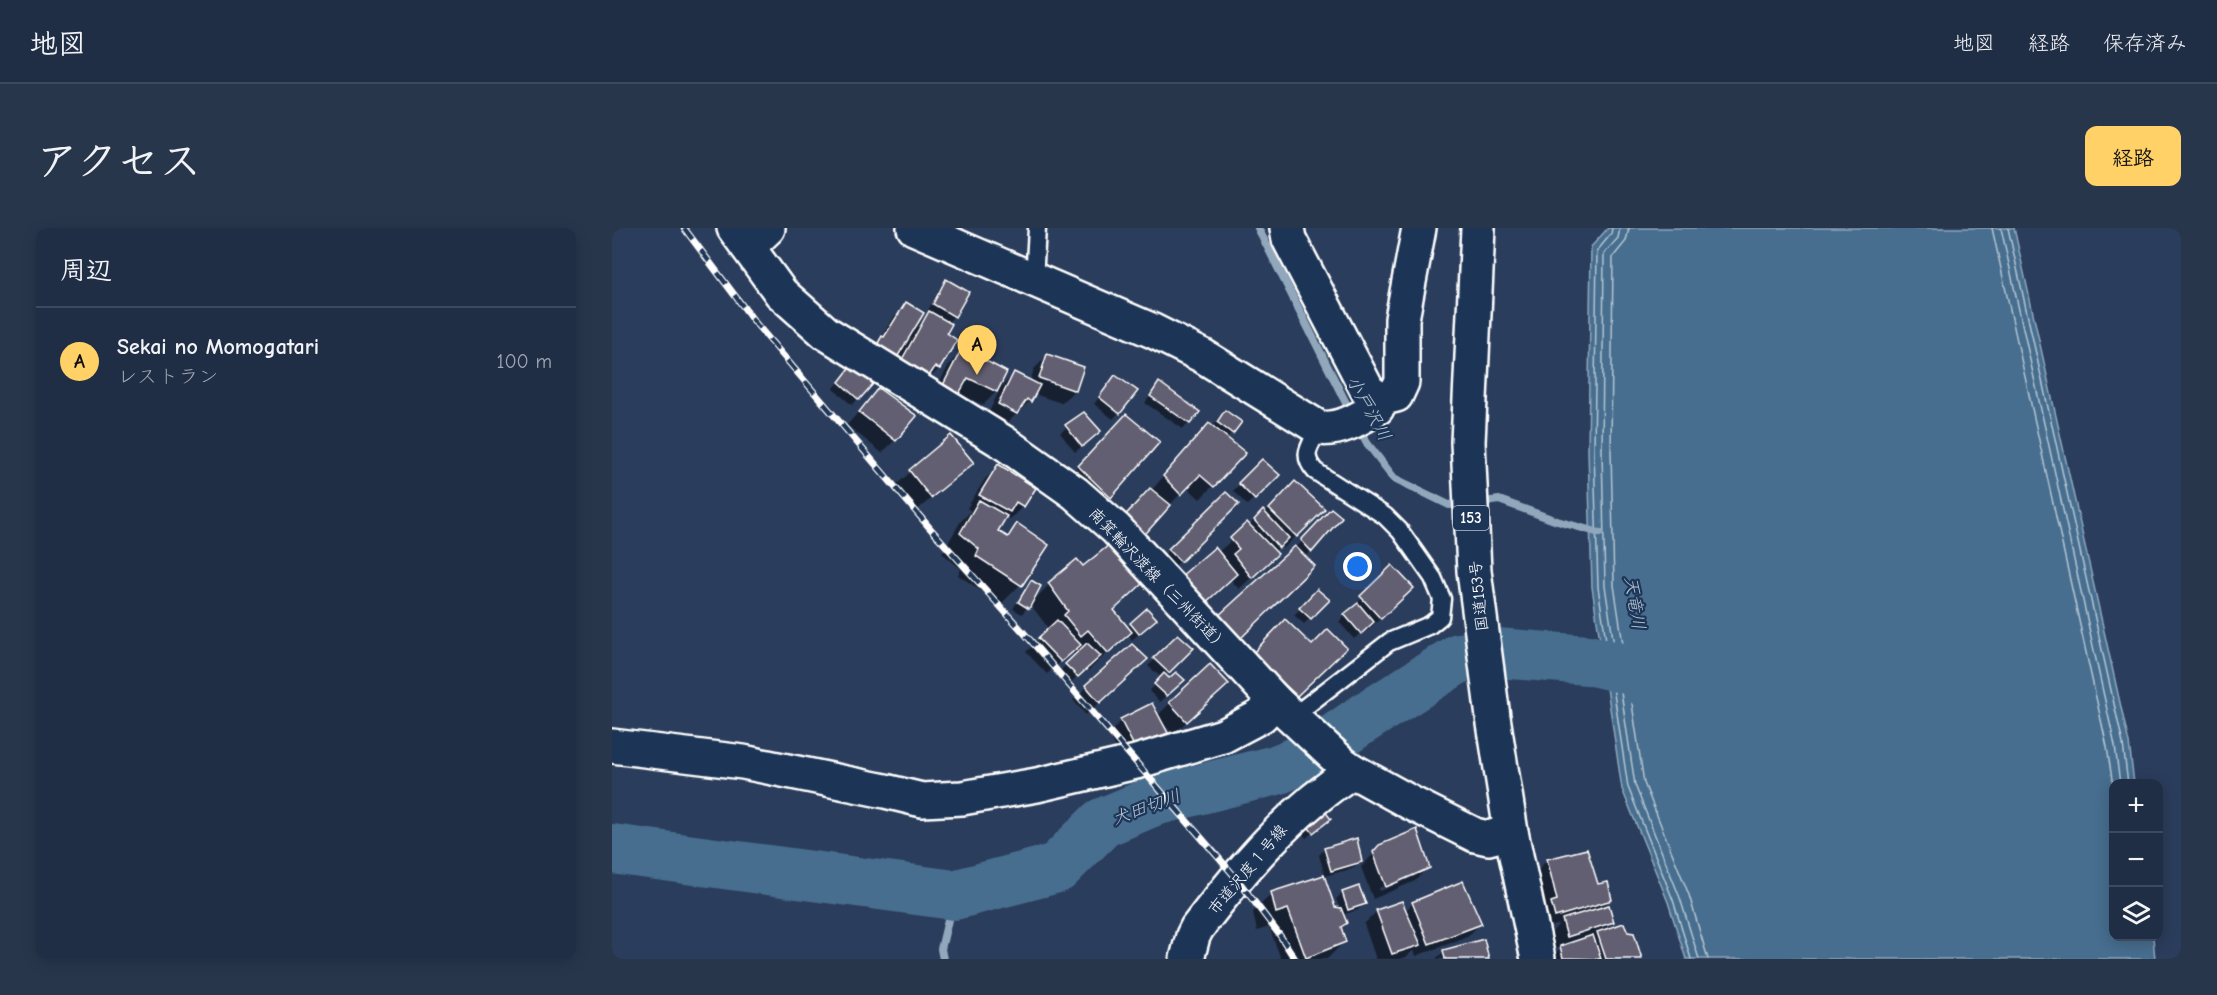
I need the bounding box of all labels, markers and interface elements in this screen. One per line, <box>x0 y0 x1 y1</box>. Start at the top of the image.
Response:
text: 地図 <box>30 28 86 60</box>
text: 地図 <box>1953 31 1995 55</box>
text: 経路 <box>2028 31 2070 55</box>
text: 保存済み <box>2103 31 2187 55</box>
button: 経路 <box>2085 126 2181 186</box>
text: アクセス <box>36 137 201 186</box>
text: 周辺 <box>60 256 112 286</box>
pin: A <box>958 326 997 375</box>
text: Sekai no Momogatari <box>117 334 319 360</box>
text: A <box>74 350 85 373</box>
text: 100 m <box>497 350 552 373</box>
text: レストラン <box>117 365 219 388</box>
water label: 小戸沢川 <box>1342 372 1395 445</box>
street label: 南箕輪沢渡線（三州街道） <box>1085 504 1231 655</box>
road number: 153 <box>1453 506 1489 530</box>
your location <box>1343 552 1372 581</box>
street label: 国道153号 <box>1466 560 1492 632</box>
water label: 天竜川 <box>1620 575 1649 631</box>
map controls <box>2109 779 2163 941</box>
button: + <box>2109 779 2163 833</box>
water label: 犬田切川 <box>1109 785 1184 830</box>
street label: 市道沢度１号線 <box>1205 821 1291 918</box>
button: − <box>2109 833 2163 887</box>
button: layers <box>2109 887 2163 941</box>

